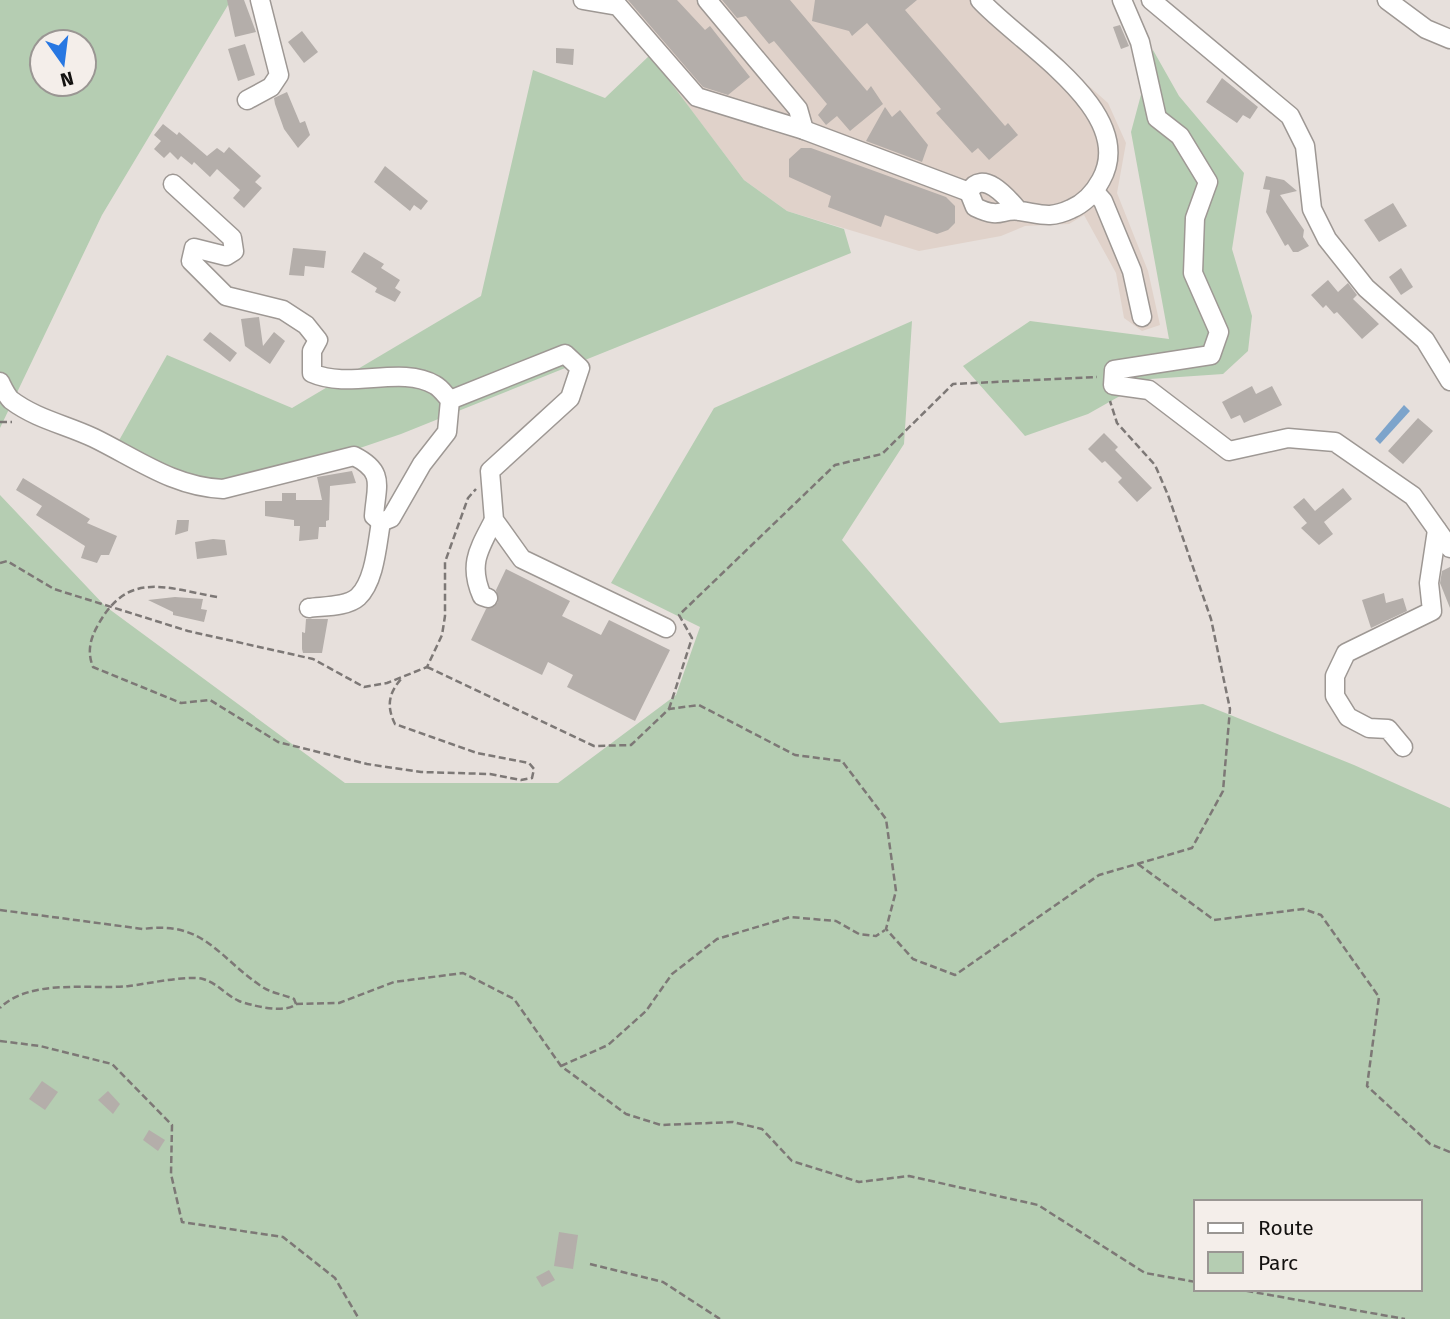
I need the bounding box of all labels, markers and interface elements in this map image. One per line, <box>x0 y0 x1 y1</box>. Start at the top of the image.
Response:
north arrow <box>28 28 98 98</box>
text: N <box>58 66 76 92</box>
legend <box>1194 1200 1422 1291</box>
text: Route <box>1258 1215 1314 1241</box>
text: Parc <box>1258 1250 1298 1276</box>

